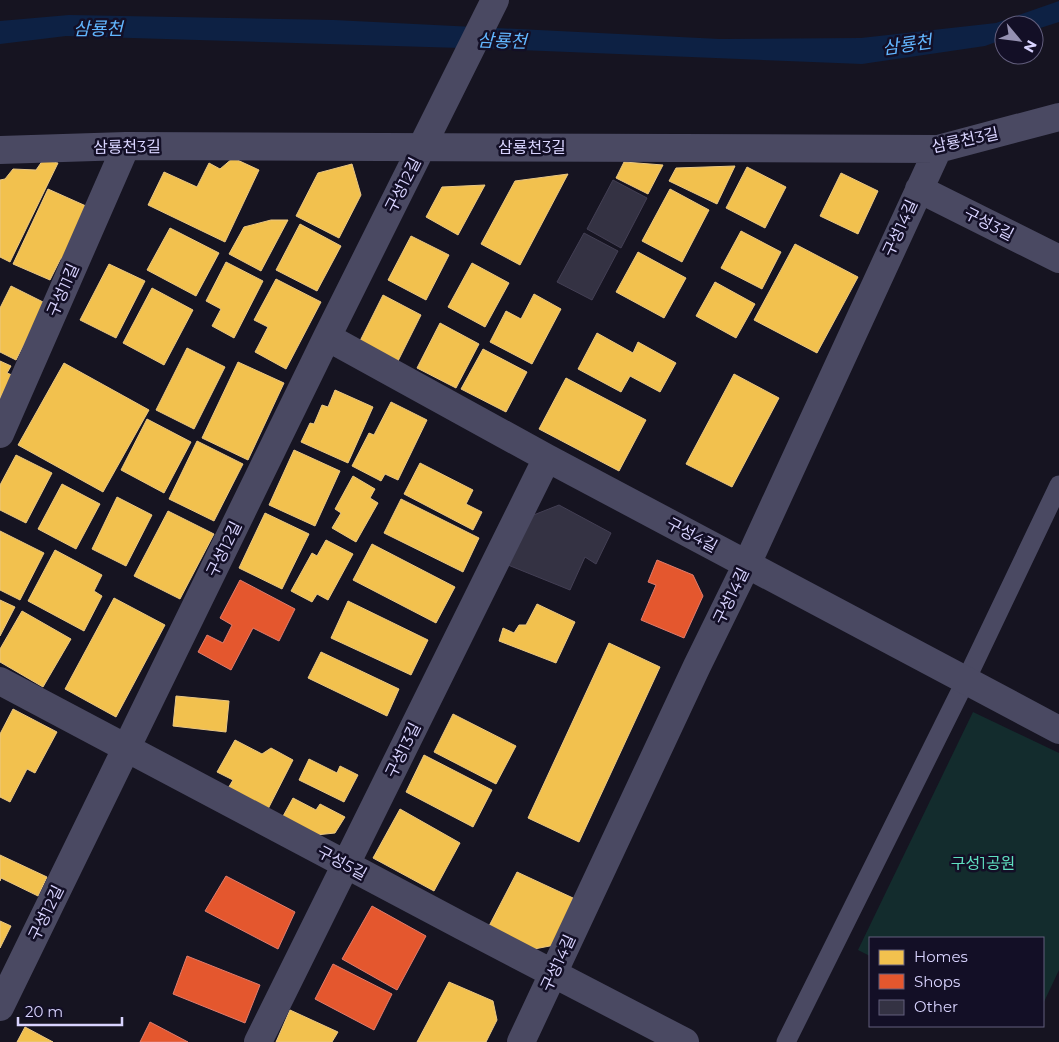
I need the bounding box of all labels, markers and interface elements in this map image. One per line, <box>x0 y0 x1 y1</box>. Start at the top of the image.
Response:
north arrow <box>994 15 1044 65</box>
water label: 삼룡천 <box>73 18 125 40</box>
water label: 삼룡천 <box>477 29 530 53</box>
water label: 삼룡천 <box>881 30 936 59</box>
text: N <box>1020 37 1041 56</box>
street label: 삼룡천3길 <box>930 124 1000 156</box>
street label: 삼룡천3길 <box>93 137 161 157</box>
street label: 삼룡천3길 <box>498 138 566 157</box>
street label: 구성12길 <box>381 154 425 216</box>
street label: 구성14길 <box>879 197 921 259</box>
street label: 구성3길 <box>961 203 1017 245</box>
street label: 구성11길 <box>43 261 83 319</box>
street label: 구성4길 <box>663 514 721 556</box>
street label: 구성12길 <box>203 518 245 580</box>
street label: 구성14길 <box>709 565 753 627</box>
street label: 구성13길 <box>382 719 424 781</box>
street label: 구성5길 <box>314 842 370 884</box>
park label: 구성1공원 <box>951 854 1015 873</box>
street label: 구성12길 <box>25 882 67 944</box>
street label: 구성14길 <box>537 932 579 994</box>
legend <box>869 937 1044 1027</box>
text: Homes <box>914 947 968 966</box>
text: Shops <box>914 972 960 991</box>
scale bar <box>18 994 121 1026</box>
text: Other <box>914 997 958 1016</box>
text: 20 m <box>25 1002 63 1021</box>

